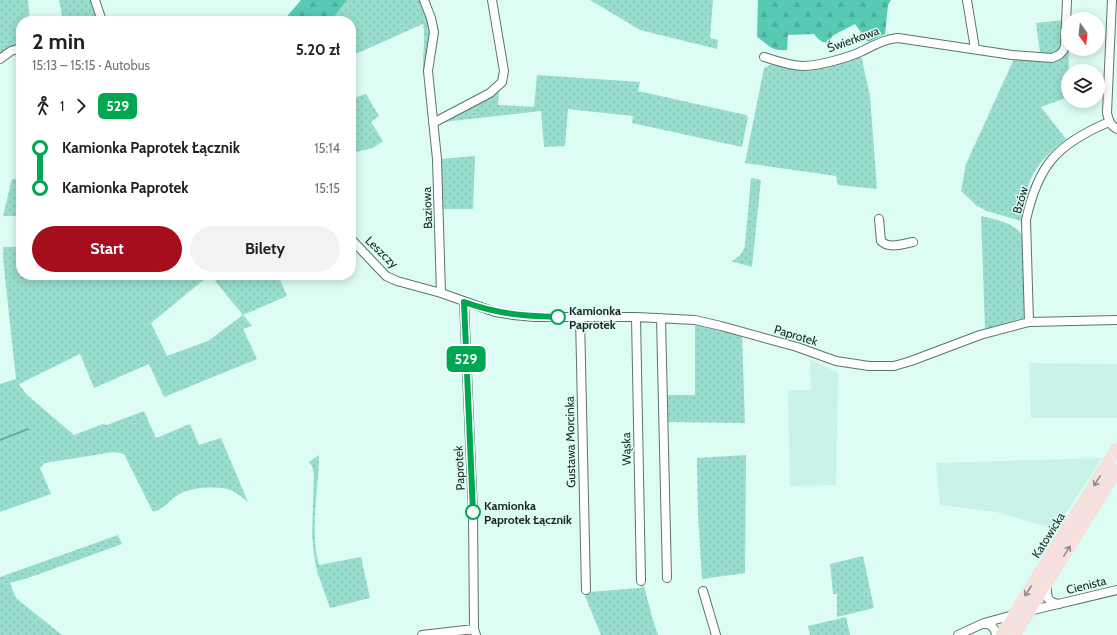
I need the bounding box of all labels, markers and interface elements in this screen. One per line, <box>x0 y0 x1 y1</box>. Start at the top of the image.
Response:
north arrow <box>1061 12 1105 56</box>
map controls <box>1061 12 1105 108</box>
street label: Świerkowa <box>825 23 881 55</box>
text: 2 min <box>32 28 85 55</box>
text: 5.20 zł <box>296 41 340 59</box>
text: 15:13 – 15:15 · Autobus <box>32 57 150 73</box>
button: layers <box>1061 64 1105 108</box>
icon: walk <box>32 95 54 117</box>
icon: forward <box>70 95 92 117</box>
text: 529 <box>106 97 129 115</box>
text: 1 <box>60 98 64 114</box>
text: Kamionka Paprotek Łącznik <box>62 139 240 157</box>
text: 15:14 <box>314 140 340 156</box>
text: Kamionka Paprotek <box>62 179 189 197</box>
text: 15:15 <box>315 180 340 196</box>
street label: Bzów <box>1009 184 1031 215</box>
street label: Baziowa <box>419 186 435 229</box>
button: Start <box>32 226 182 272</box>
button: Bilety <box>190 226 340 272</box>
street label: Leszczy <box>363 233 401 271</box>
place label: Kamionka Paprotek <box>569 303 621 332</box>
marker: Kamionka Paprotek <box>550 309 566 325</box>
street label: Paprotek <box>772 321 820 349</box>
line badge: 529 <box>443 346 489 372</box>
text: 529 <box>455 350 477 368</box>
street label: Gustawa Morcinka <box>562 396 578 488</box>
street label: Wąska <box>618 432 634 466</box>
street label: Paprotek <box>450 445 468 491</box>
one-way arrow <box>1092 475 1100 487</box>
place label: Kamionka Paprotek Łącznik <box>484 498 572 527</box>
marker: Kamionka Paprotek Łącznik <box>465 504 481 520</box>
street label: Katowicka <box>1028 509 1068 560</box>
one-way arrow <box>1063 546 1071 557</box>
street label: Cienista <box>1065 573 1108 597</box>
one-way arrow <box>1024 586 1032 597</box>

